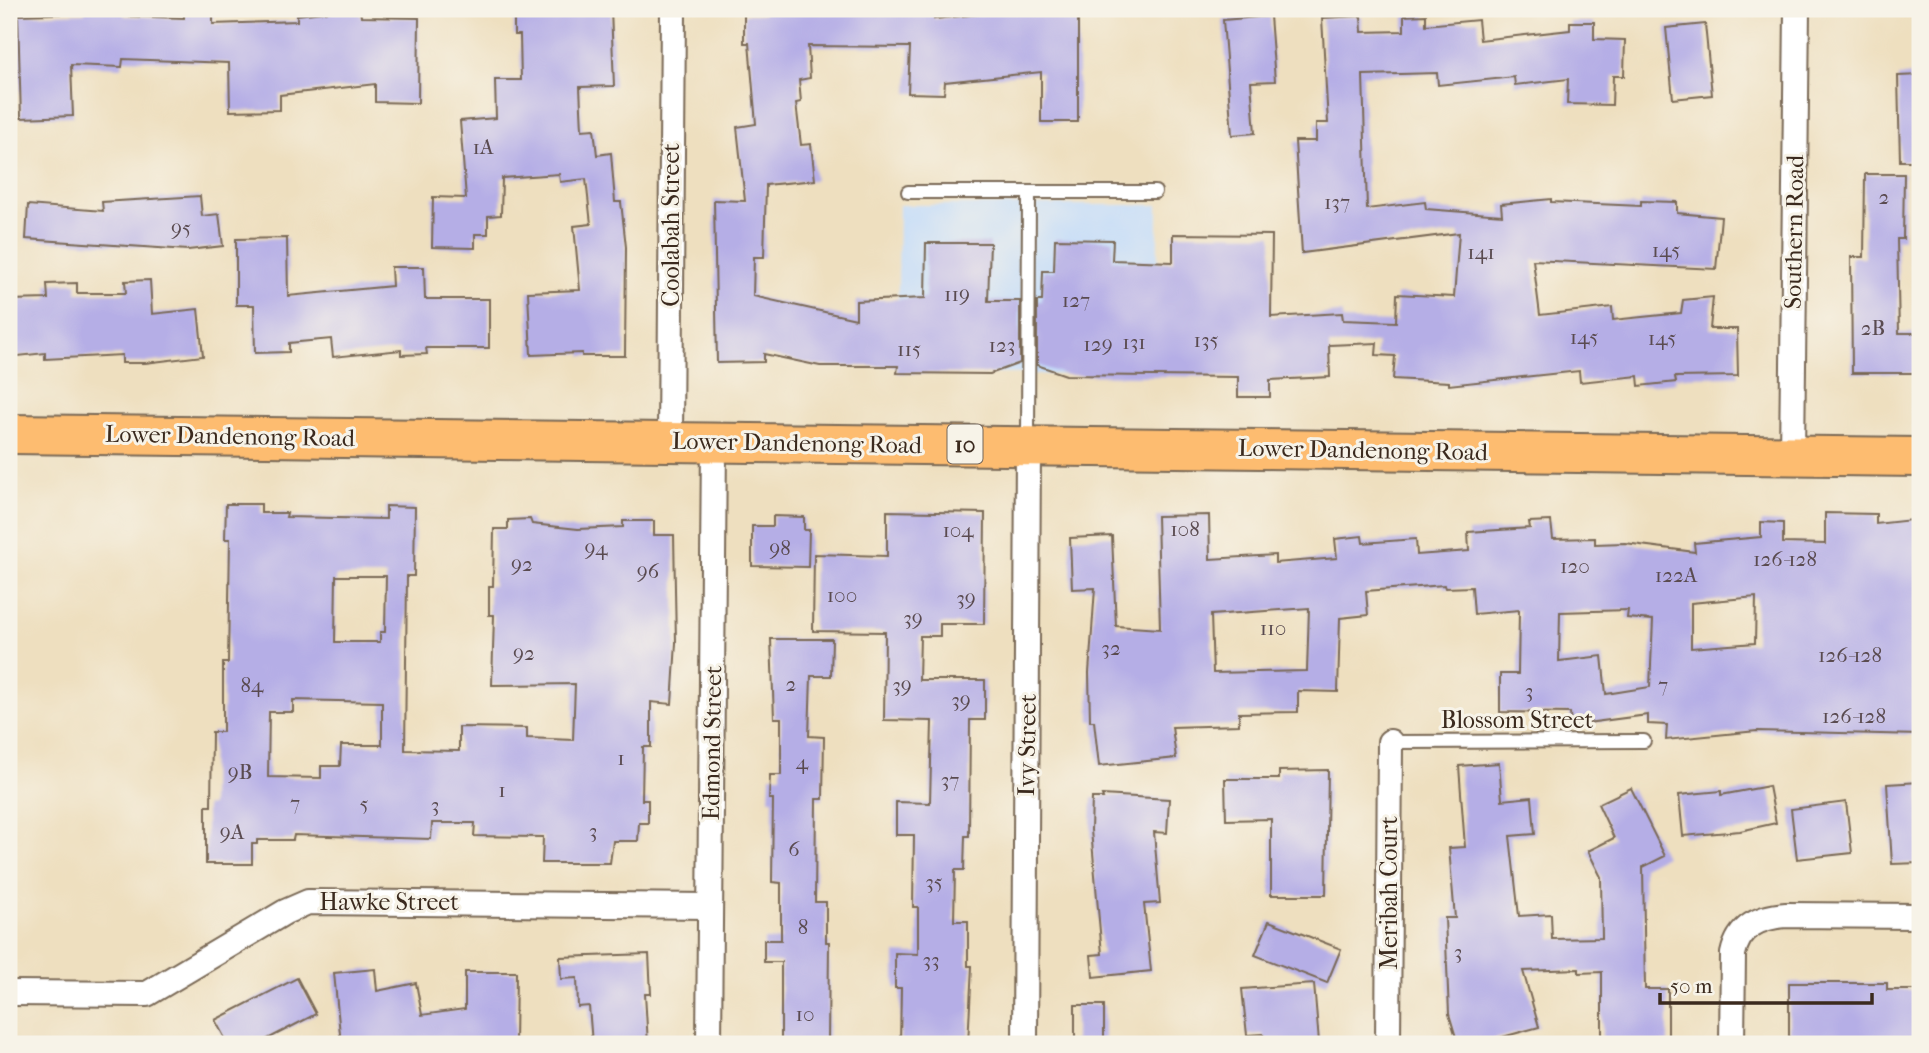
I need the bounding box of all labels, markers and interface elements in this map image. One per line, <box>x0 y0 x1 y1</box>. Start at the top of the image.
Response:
house number: 1A <box>472 135 494 159</box>
street label: Coolabah Street <box>657 143 685 307</box>
street label: Southern Road <box>1779 154 1809 309</box>
house number: 2 <box>1879 185 1890 209</box>
house number: 137 <box>1324 190 1350 214</box>
house number: 95 <box>171 216 191 240</box>
house number: 145 <box>1652 238 1680 262</box>
house number: 141 <box>1467 240 1495 264</box>
house number: 119 <box>944 282 970 306</box>
house number: 127 <box>1062 288 1090 312</box>
house number: 2B <box>1861 316 1885 340</box>
house number: 145 <box>1570 325 1598 349</box>
house number: 145 <box>1648 326 1676 350</box>
house number: 135 <box>1193 328 1219 352</box>
house number: 131 <box>1122 330 1146 354</box>
house number: 129 <box>1083 332 1113 356</box>
house number: 123 <box>989 333 1015 357</box>
house number: 115 <box>897 337 921 361</box>
street label: Lower Dandenong Road <box>105 420 356 452</box>
road number: 10 <box>948 424 982 464</box>
street label: Lower Dandenong Road <box>672 427 923 459</box>
street label: Lower Dandenong Road <box>1238 434 1489 466</box>
house number: 108 <box>1170 517 1200 541</box>
house number: 104 <box>942 518 974 542</box>
house number: 94 <box>584 536 608 560</box>
house number: 98 <box>769 536 791 560</box>
house number: 126-128 <box>1753 547 1817 571</box>
house number: 92 <box>511 552 533 576</box>
house number: 120 <box>1560 554 1590 578</box>
house number: 96 <box>637 559 660 583</box>
house number: 122A <box>1655 563 1698 587</box>
house number: 100 <box>827 583 857 607</box>
house number: 39 <box>956 586 976 610</box>
house number: 39 <box>903 606 923 630</box>
house number: 110 <box>1260 616 1286 640</box>
house number: 32 <box>1101 636 1121 660</box>
house number: 92 <box>513 641 535 665</box>
house number: 126-128 <box>1818 643 1882 667</box>
street label: Edmond Street <box>697 665 727 821</box>
house number: 2 <box>786 672 797 696</box>
house number: 84 <box>241 673 264 697</box>
house number: 39 <box>892 673 912 697</box>
house number: 7 <box>1658 673 1668 697</box>
house number: 3 <box>1525 679 1533 703</box>
house number: 39 <box>951 688 971 712</box>
street label: Ivy Street <box>1012 693 1042 796</box>
house number: 126-128 <box>1822 704 1886 728</box>
street label: Blossom Street <box>1441 706 1594 734</box>
house number: 1 <box>617 746 625 770</box>
house number: 4 <box>796 750 809 774</box>
house number: 9B <box>228 760 252 784</box>
house number: 37 <box>941 768 959 792</box>
house number: 1 <box>498 778 506 802</box>
house number: 7 <box>290 791 300 815</box>
house number: 5 <box>359 792 369 816</box>
house number: 3 <box>431 793 439 817</box>
street label: Meribah Court <box>1375 816 1403 970</box>
house number: 3 <box>589 819 597 843</box>
house number: 9A <box>220 820 245 844</box>
house number: 6 <box>788 837 800 861</box>
house number: 35 <box>925 870 943 894</box>
street label: Hawke Street <box>319 888 459 916</box>
house number: 8 <box>798 915 808 939</box>
house number: 3 <box>1454 940 1462 964</box>
house number: 33 <box>922 948 940 972</box>
scale bar <box>1660 962 1871 1006</box>
text: 50 m <box>1670 974 1713 998</box>
house number: 10 <box>796 1002 814 1026</box>

